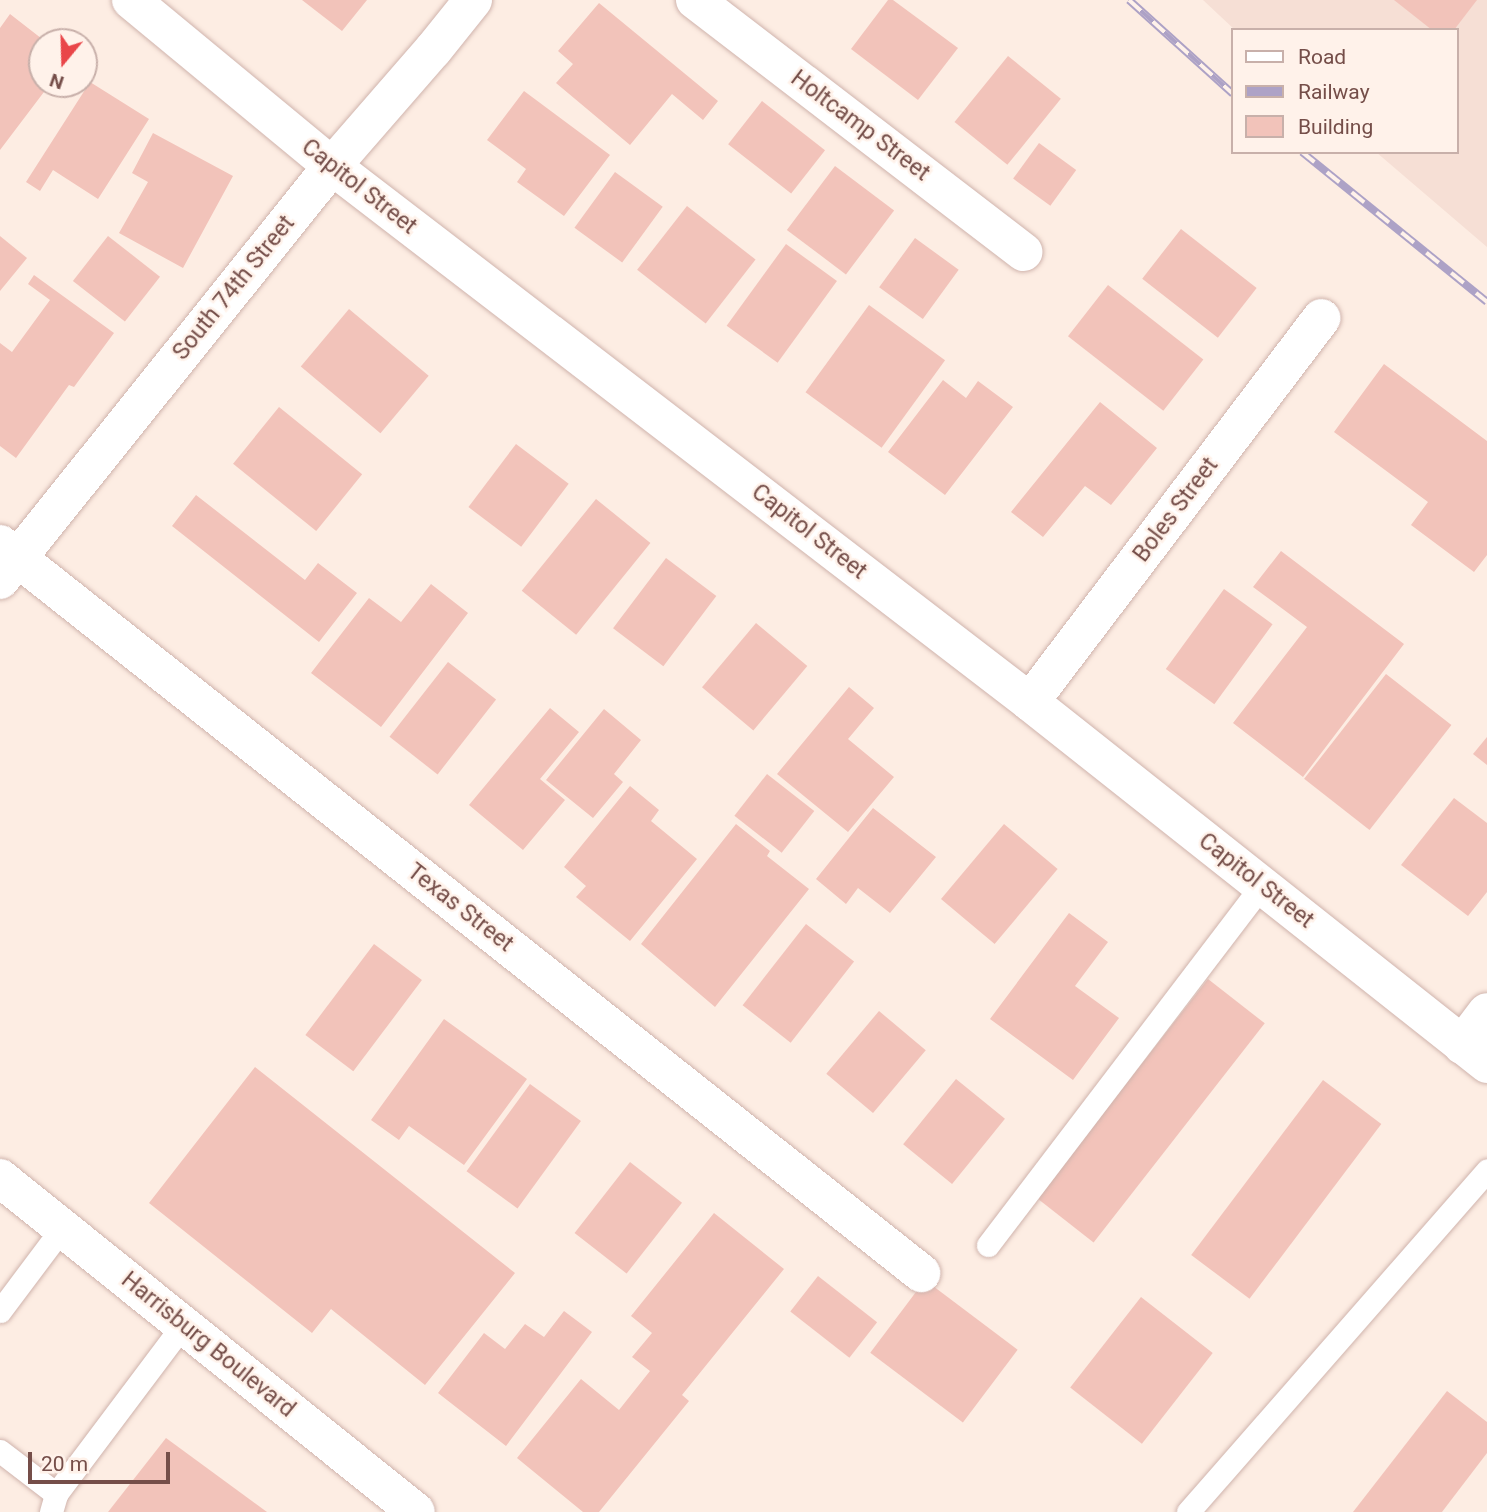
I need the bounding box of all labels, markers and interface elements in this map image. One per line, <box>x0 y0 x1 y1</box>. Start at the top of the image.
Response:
north arrow <box>28 28 98 98</box>
legend <box>1232 28 1459 154</box>
text: Road <box>1298 45 1346 69</box>
street label: Holtcamp Street <box>785 65 935 187</box>
text: N <box>47 68 67 94</box>
text: Railway <box>1298 80 1370 104</box>
text: Building <box>1298 115 1373 139</box>
street label: Capitol Street <box>296 134 422 240</box>
street label: South 74th Street <box>167 210 301 366</box>
street label: Boles Street <box>1128 452 1224 568</box>
street label: Capitol Street <box>746 479 872 585</box>
street label: Capitol Street <box>1193 828 1319 934</box>
street label: Texas Street <box>401 858 519 958</box>
street label: Harrisburg Boulevard <box>116 1266 300 1424</box>
scale bar <box>32 1438 173 1482</box>
text: 20 m <box>41 1452 88 1476</box>

